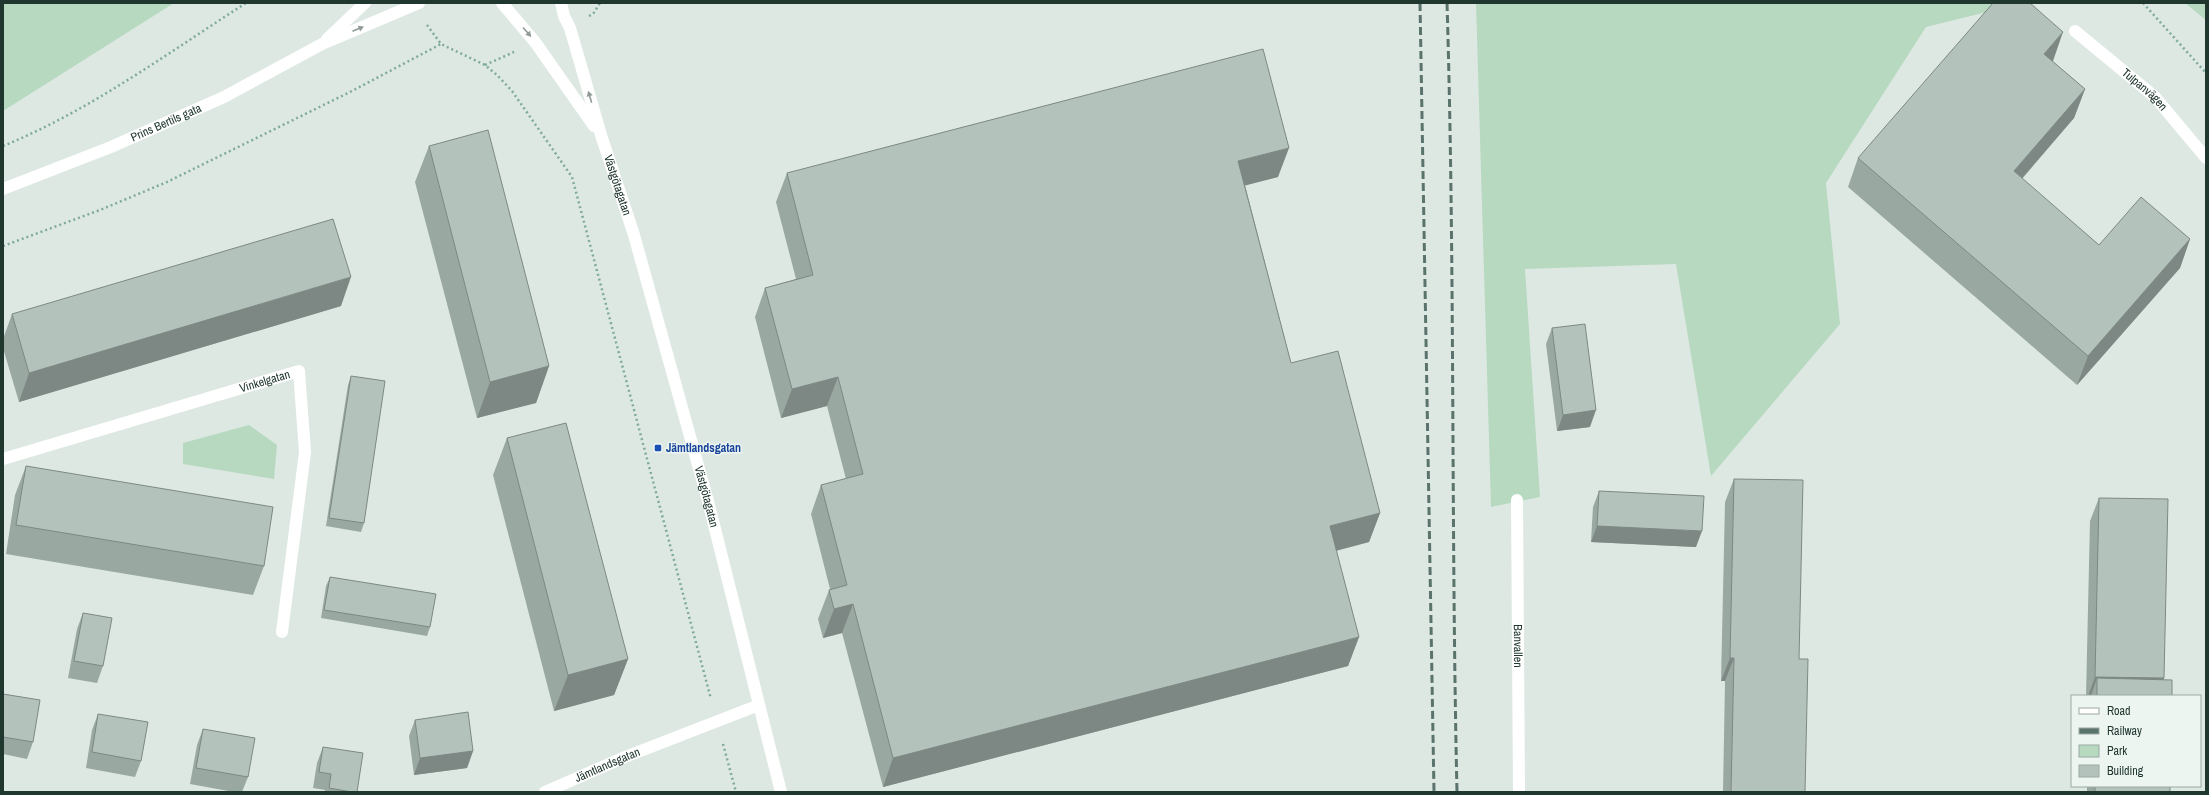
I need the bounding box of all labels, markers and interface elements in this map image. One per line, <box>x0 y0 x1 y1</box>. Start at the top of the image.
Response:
one-way arrow <box>353 25 365 31</box>
one-way arrow <box>523 27 532 38</box>
street label: Tulpanvägen <box>2118 65 2171 114</box>
one-way arrow <box>587 91 593 103</box>
street label: Prins Bertils gata <box>128 100 204 145</box>
street label: Västgötagatan <box>600 153 635 218</box>
street label: Vinkelgatan <box>238 366 292 396</box>
place label: Jämtlandsgatan <box>666 440 741 456</box>
marker: Jämtlandsgatan <box>653 443 663 453</box>
street label: Västgötagatan <box>691 464 722 529</box>
street label: Banvallen <box>1510 624 1526 668</box>
legend <box>2071 695 2201 787</box>
text: Road <box>2107 703 2131 719</box>
text: Railway <box>2107 723 2142 739</box>
text: Park <box>2107 743 2127 759</box>
street label: Jämtlandsgatan <box>572 744 642 786</box>
text: Building <box>2107 763 2144 779</box>

